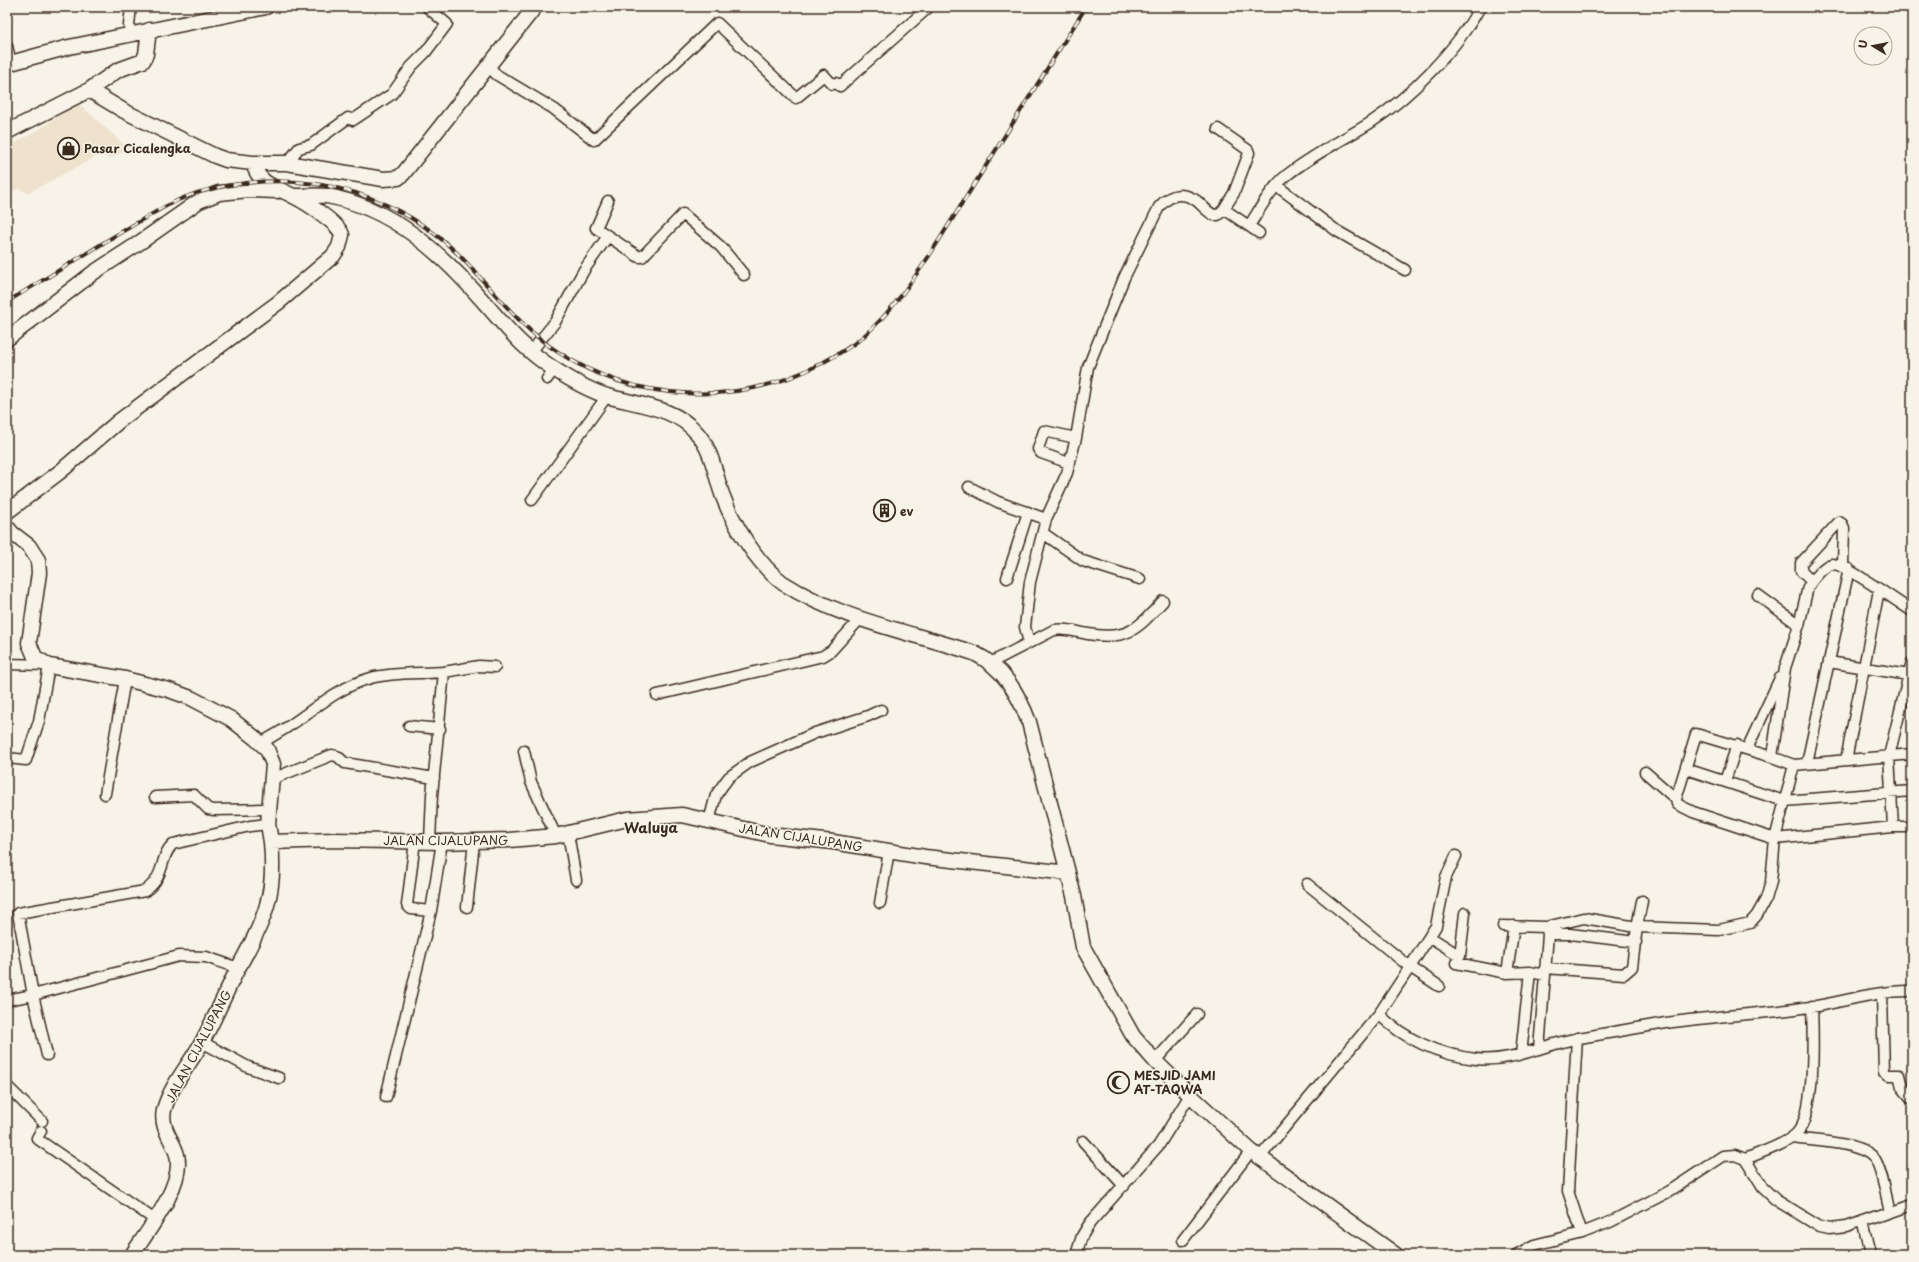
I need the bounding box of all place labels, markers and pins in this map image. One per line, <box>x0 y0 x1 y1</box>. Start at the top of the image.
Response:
shop icon: Pasar Cicalengka <box>55 135 81 161</box>
place label: Pasar Cicalengka <box>84 139 191 157</box>
building icon: ev <box>872 498 898 524</box>
place label: ev <box>900 502 913 520</box>
place label: MESJID JAMI AT-TAQWA <box>1134 1066 1216 1098</box>
mosque icon: MESJID JAMI AT-TAQWA <box>1106 1069 1132 1095</box>

